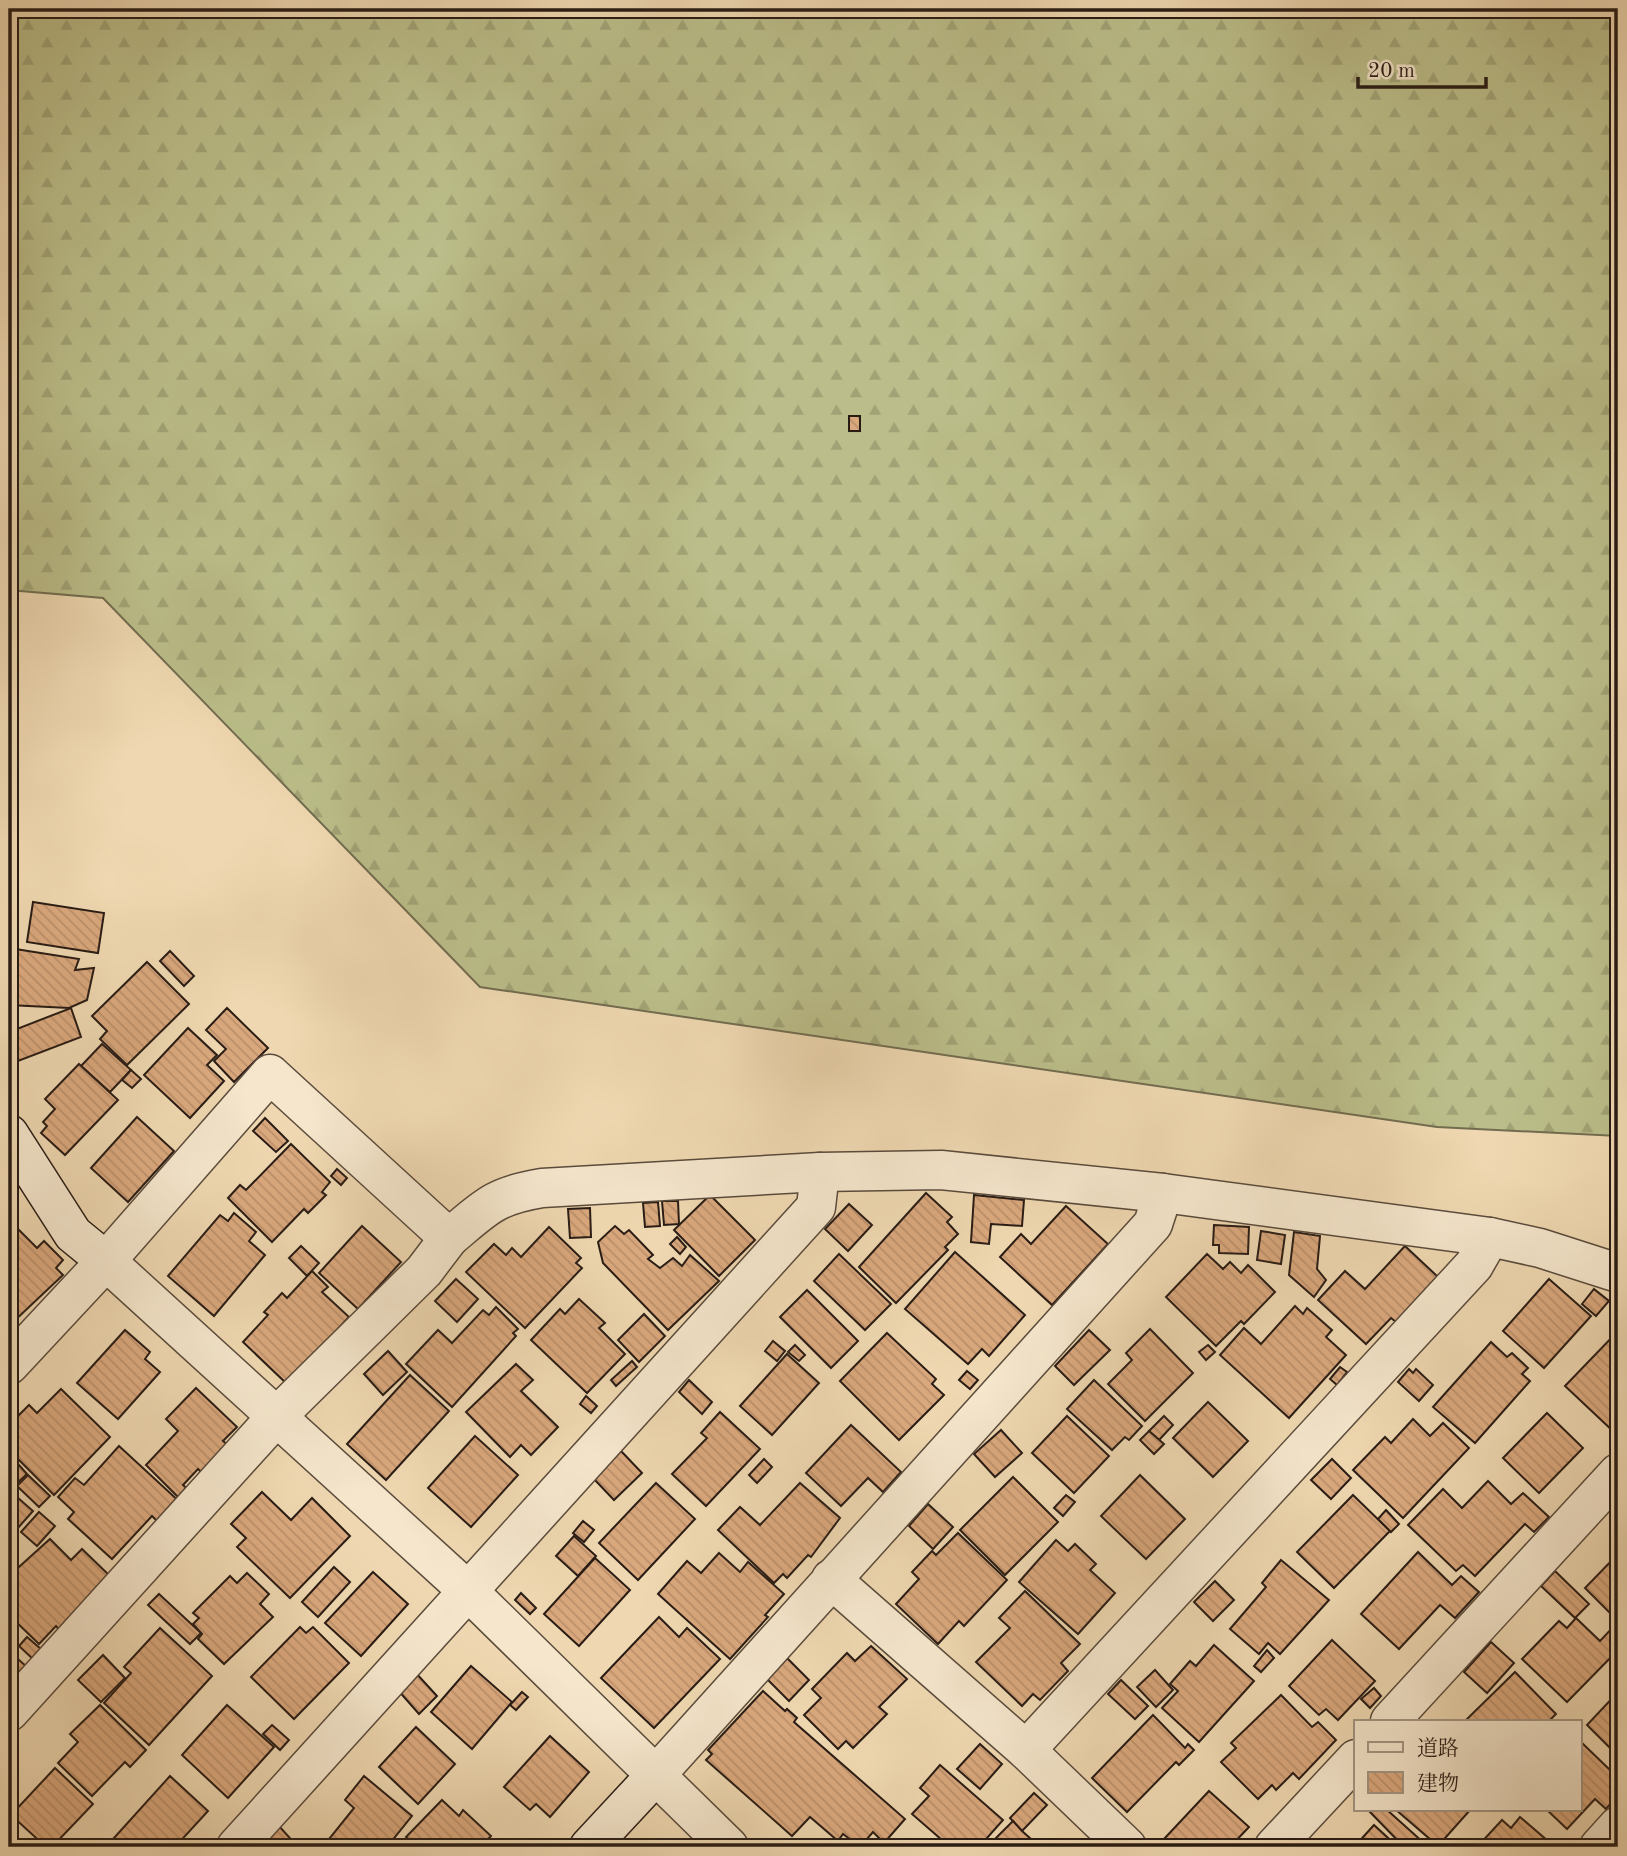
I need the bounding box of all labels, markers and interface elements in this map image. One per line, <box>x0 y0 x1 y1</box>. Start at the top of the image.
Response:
scale bar <box>1358 46 1485 90</box>
text: 20 m <box>1368 61 1415 82</box>
legend <box>1354 1720 1582 1811</box>
text: 道路 <box>1417 1737 1459 1760</box>
text: 建物 <box>1417 1772 1459 1795</box>

